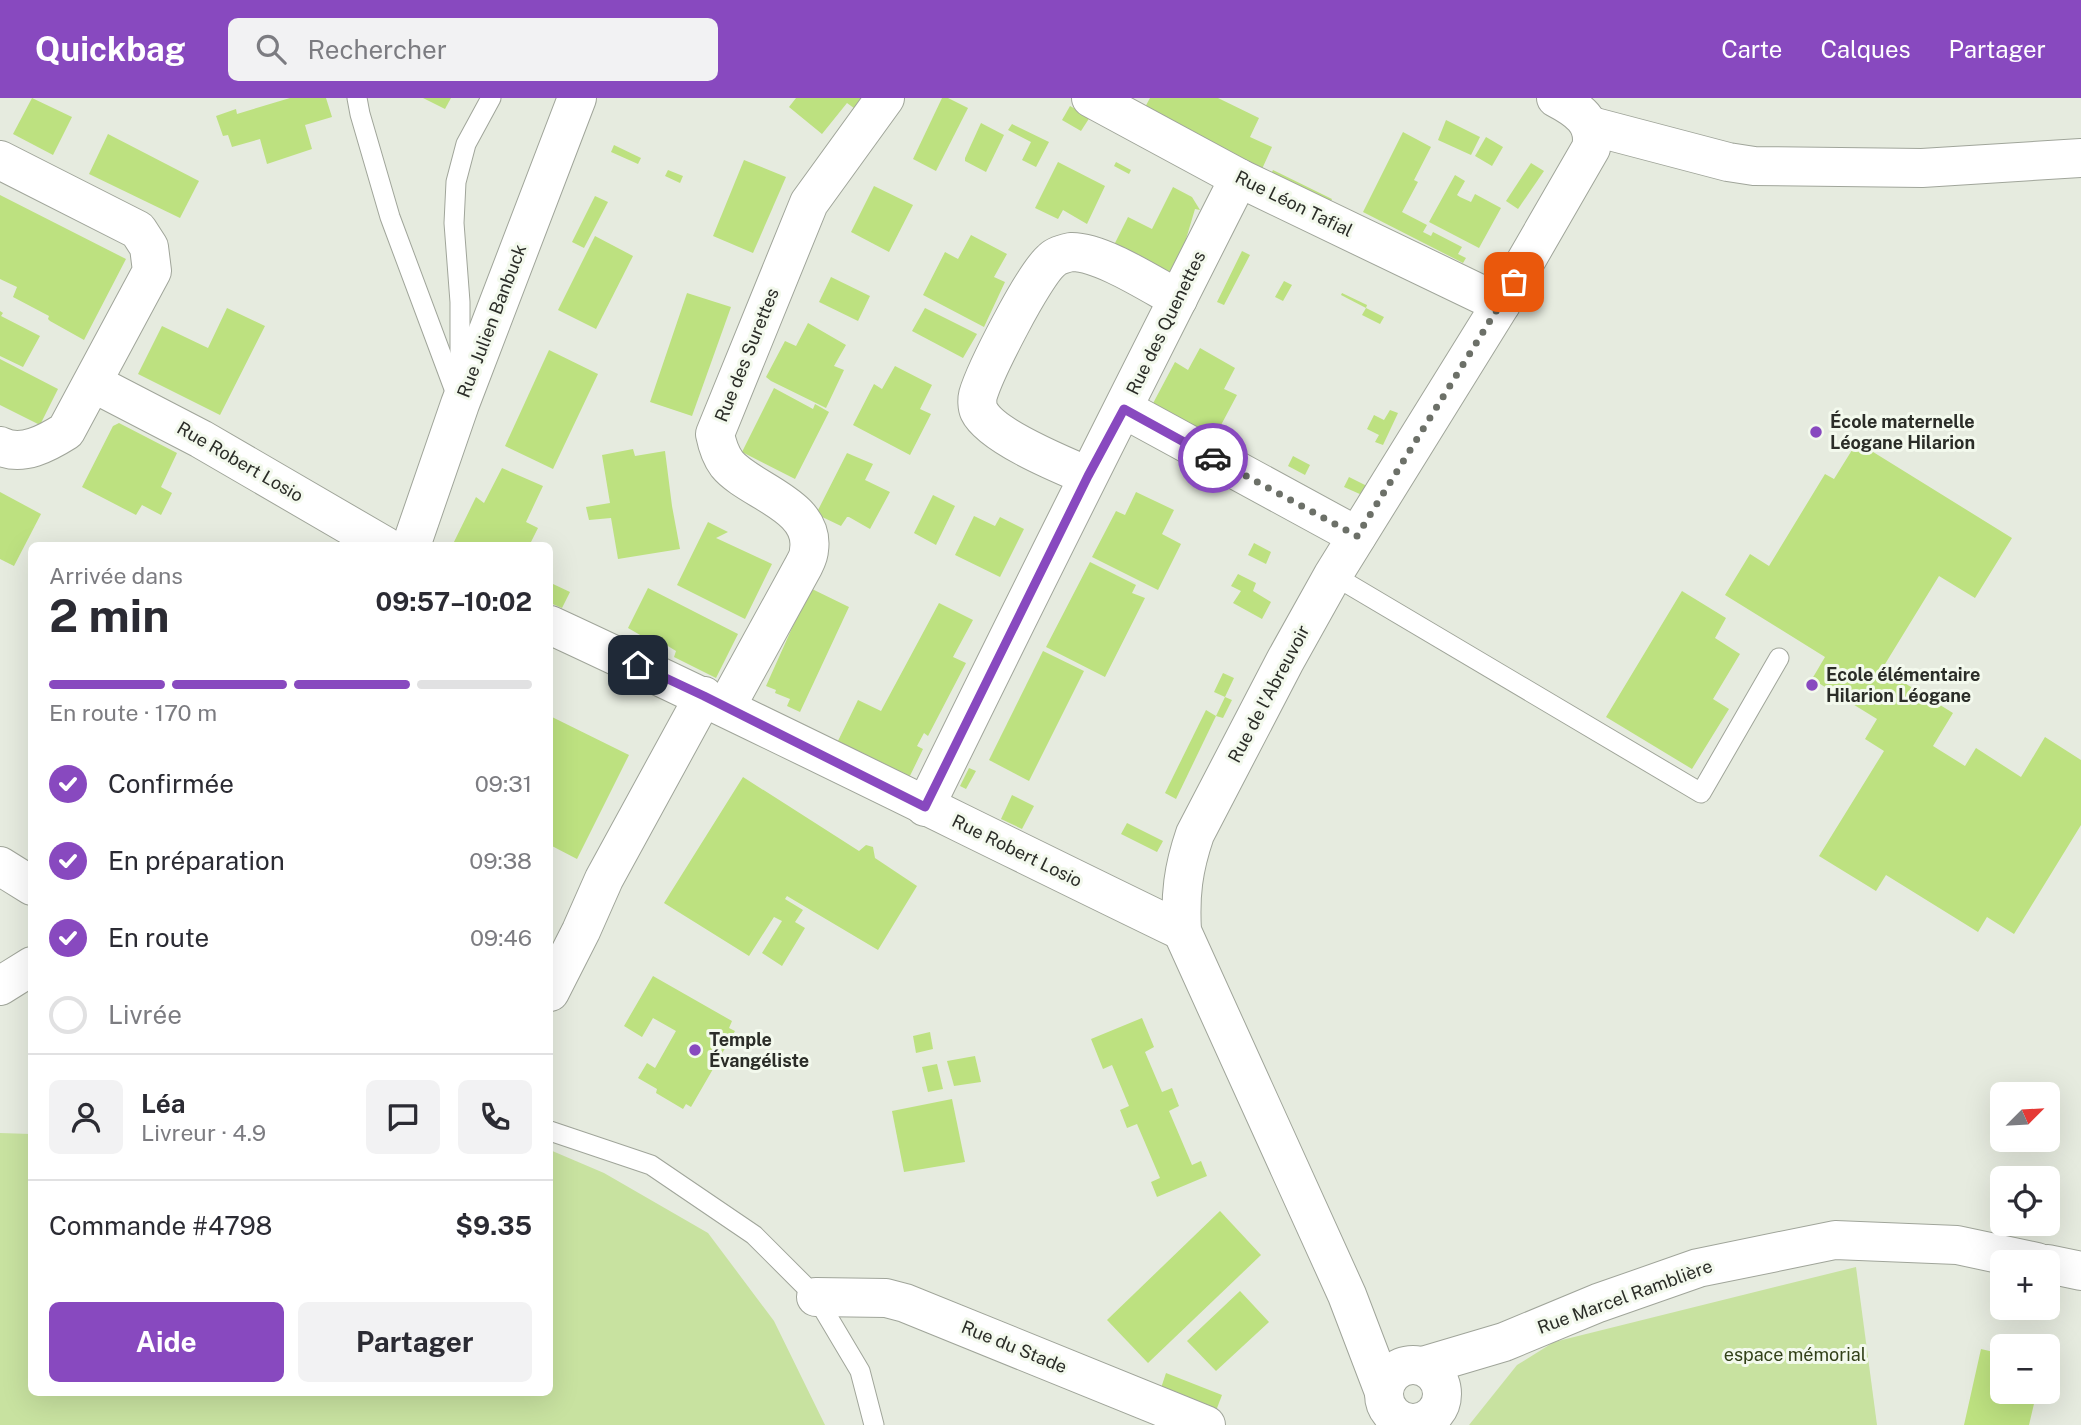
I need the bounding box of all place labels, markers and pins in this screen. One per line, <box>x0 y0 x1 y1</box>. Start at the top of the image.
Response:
pin <box>1484 252 1544 312</box>
place label: École maternelle Léogane Hilarion <box>1830 410 1975 453</box>
marker: École maternelle Léogane Hilarion <box>1808 424 1824 440</box>
pin <box>608 635 668 695</box>
place label: Ecole élémentaire Hilarion Léogane <box>1826 664 1980 706</box>
marker: Ecole élémentaire Hilarion Léogane <box>1804 677 1820 693</box>
place label: Temple Évangéliste <box>709 1029 809 1071</box>
marker: Temple Évangéliste <box>687 1042 703 1058</box>

